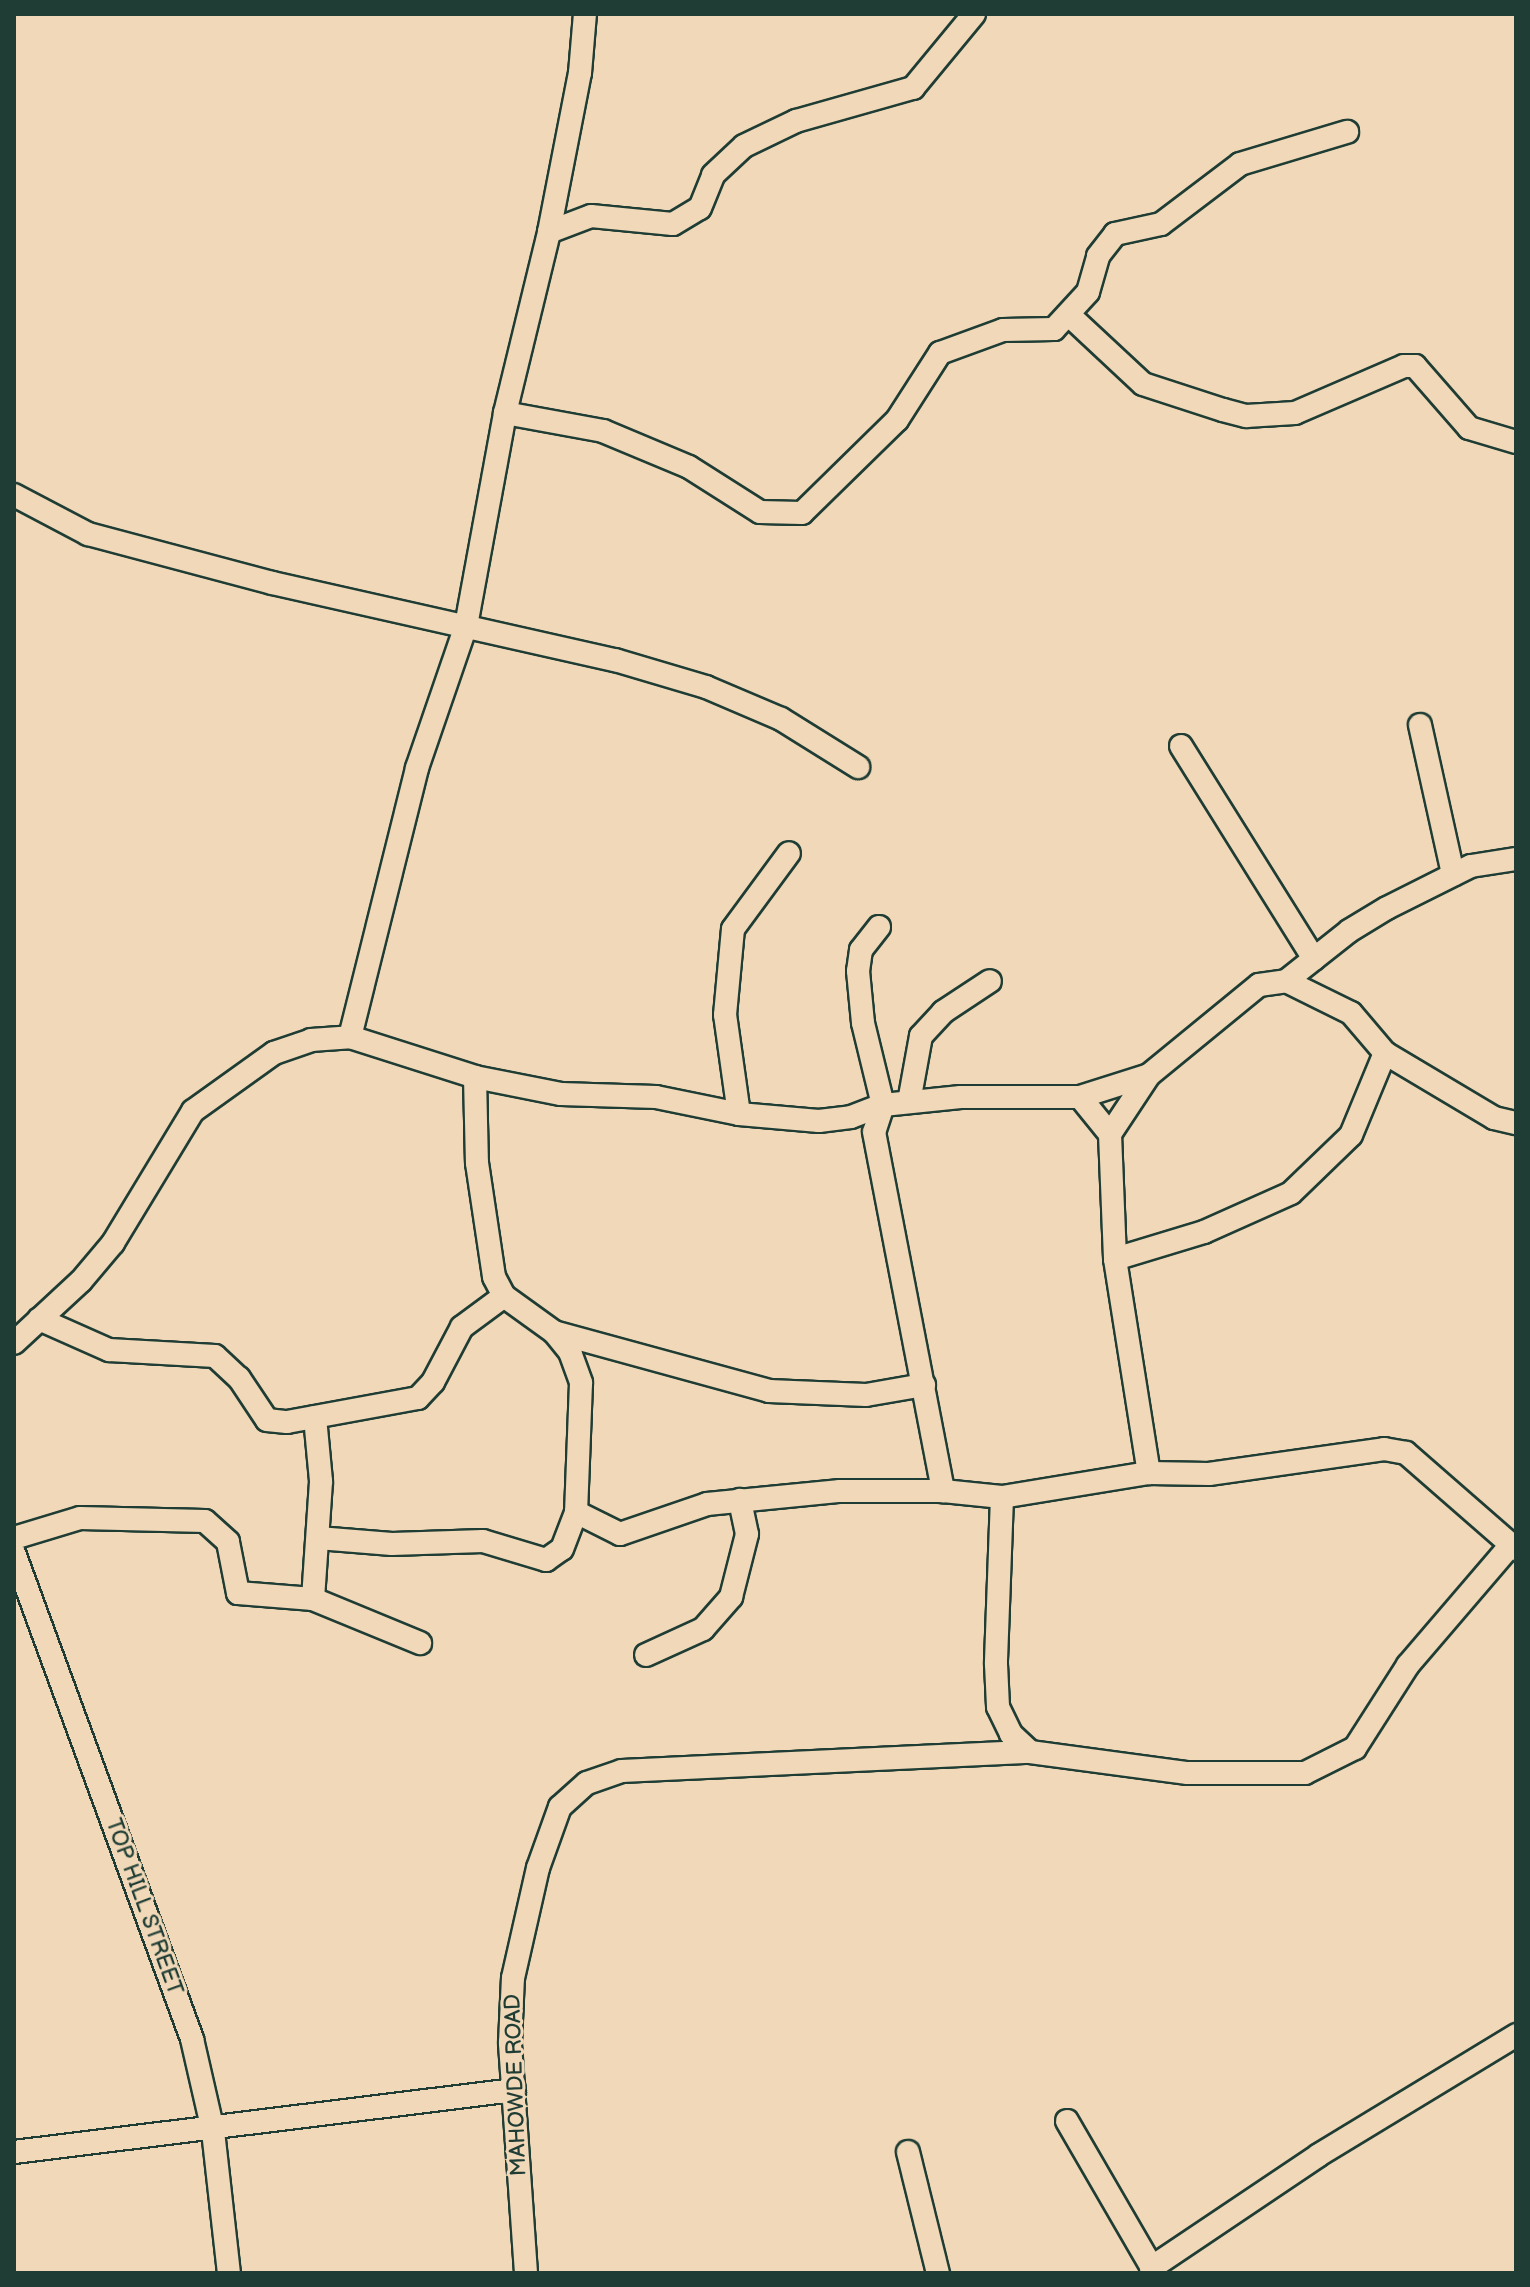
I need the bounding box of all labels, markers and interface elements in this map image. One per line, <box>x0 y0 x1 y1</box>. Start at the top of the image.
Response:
street label: TOP HILL STREET <box>100 1815 188 1999</box>
street label: MAHOWDE ROAD <box>500 1993 532 2177</box>

